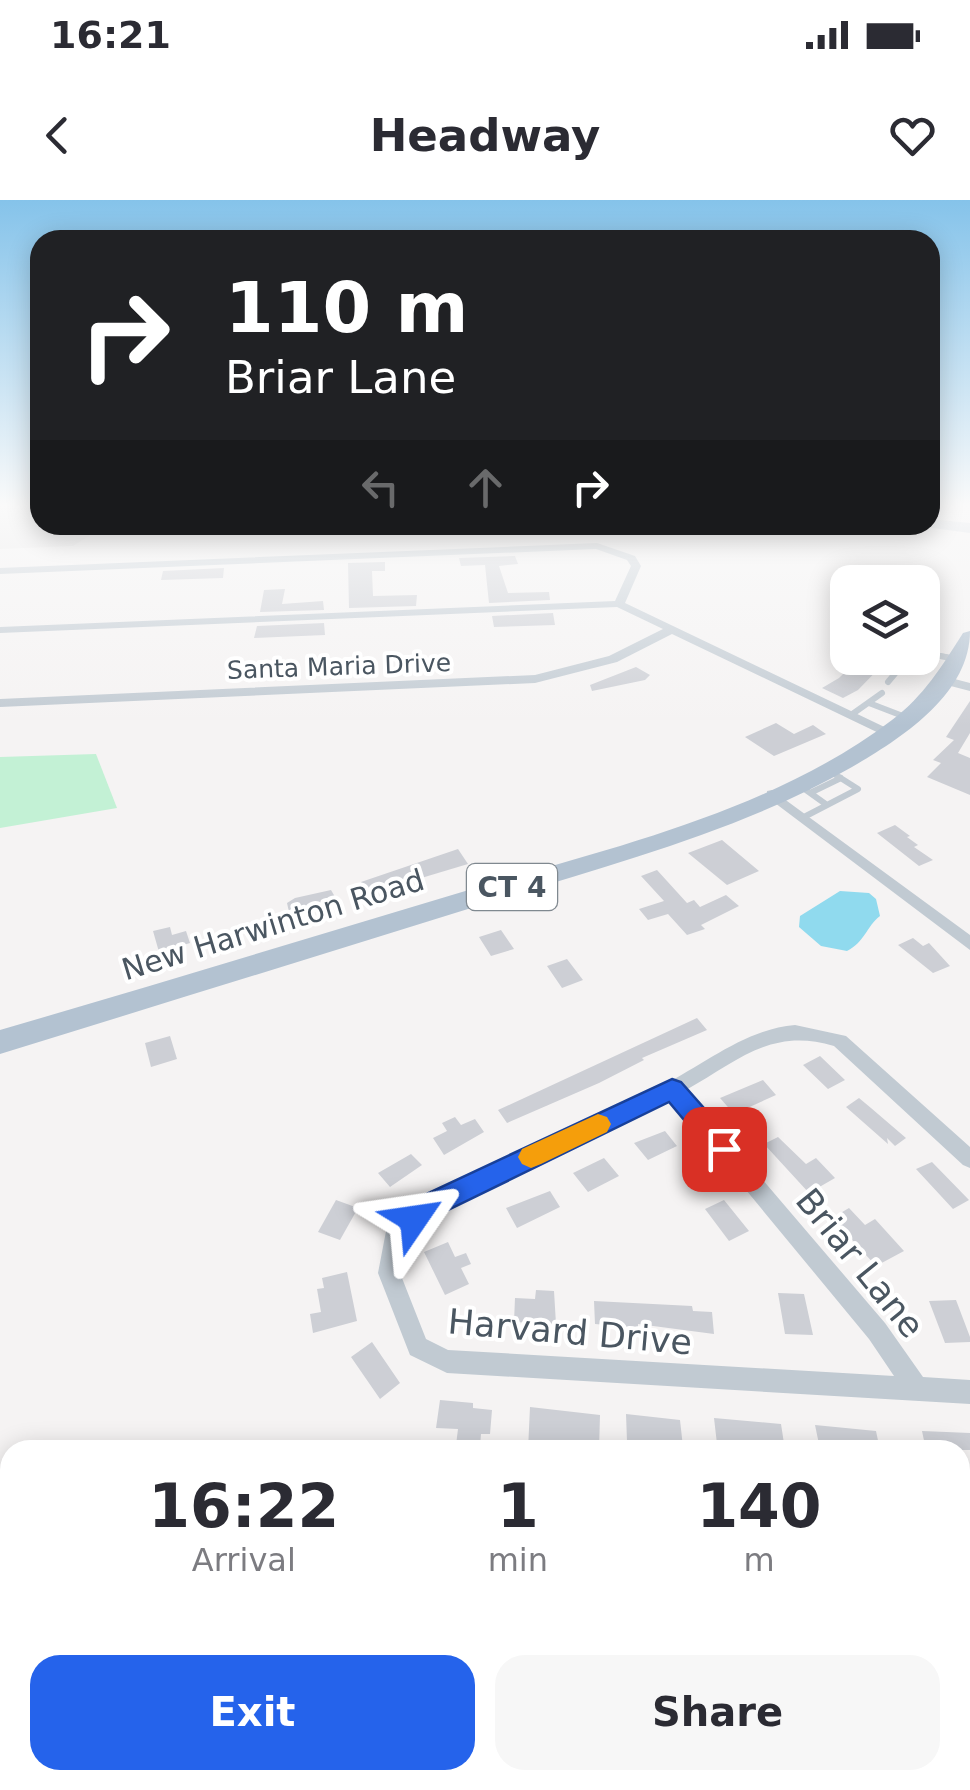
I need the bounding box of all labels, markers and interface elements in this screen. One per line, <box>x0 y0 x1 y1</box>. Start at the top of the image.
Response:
text: 16:21 <box>50 13 171 57</box>
icon: back <box>30 108 85 163</box>
icon: heart <box>885 108 940 163</box>
text: Headway <box>370 109 600 162</box>
text: 110 m <box>225 267 468 349</box>
icon: right <box>60 270 190 400</box>
text: Briar Lane <box>225 351 456 404</box>
icon: left <box>353 460 408 515</box>
icon: ahead <box>458 460 513 515</box>
icon: right <box>563 460 618 515</box>
map controls <box>830 565 940 675</box>
button: layers <box>830 565 940 675</box>
street label: Santa Maria Drive <box>227 648 452 685</box>
street label: New Harwinton Road <box>118 862 428 987</box>
road number: CT 4 <box>467 864 557 910</box>
pin <box>682 1107 767 1192</box>
icon: arrive <box>697 1122 752 1177</box>
position arrow <box>362 1167 466 1271</box>
street label: Briar Lane <box>788 1181 932 1345</box>
street label: Harvard Drive <box>446 1301 694 1363</box>
text: 16:22 <box>148 1471 339 1541</box>
text: 1 <box>497 1471 539 1541</box>
text: 140 <box>696 1471 822 1541</box>
text: Arrival <box>192 1541 296 1579</box>
text: min <box>488 1541 548 1579</box>
text: m <box>743 1541 775 1579</box>
button: Exit <box>30 1655 475 1770</box>
button: Share <box>495 1655 940 1770</box>

